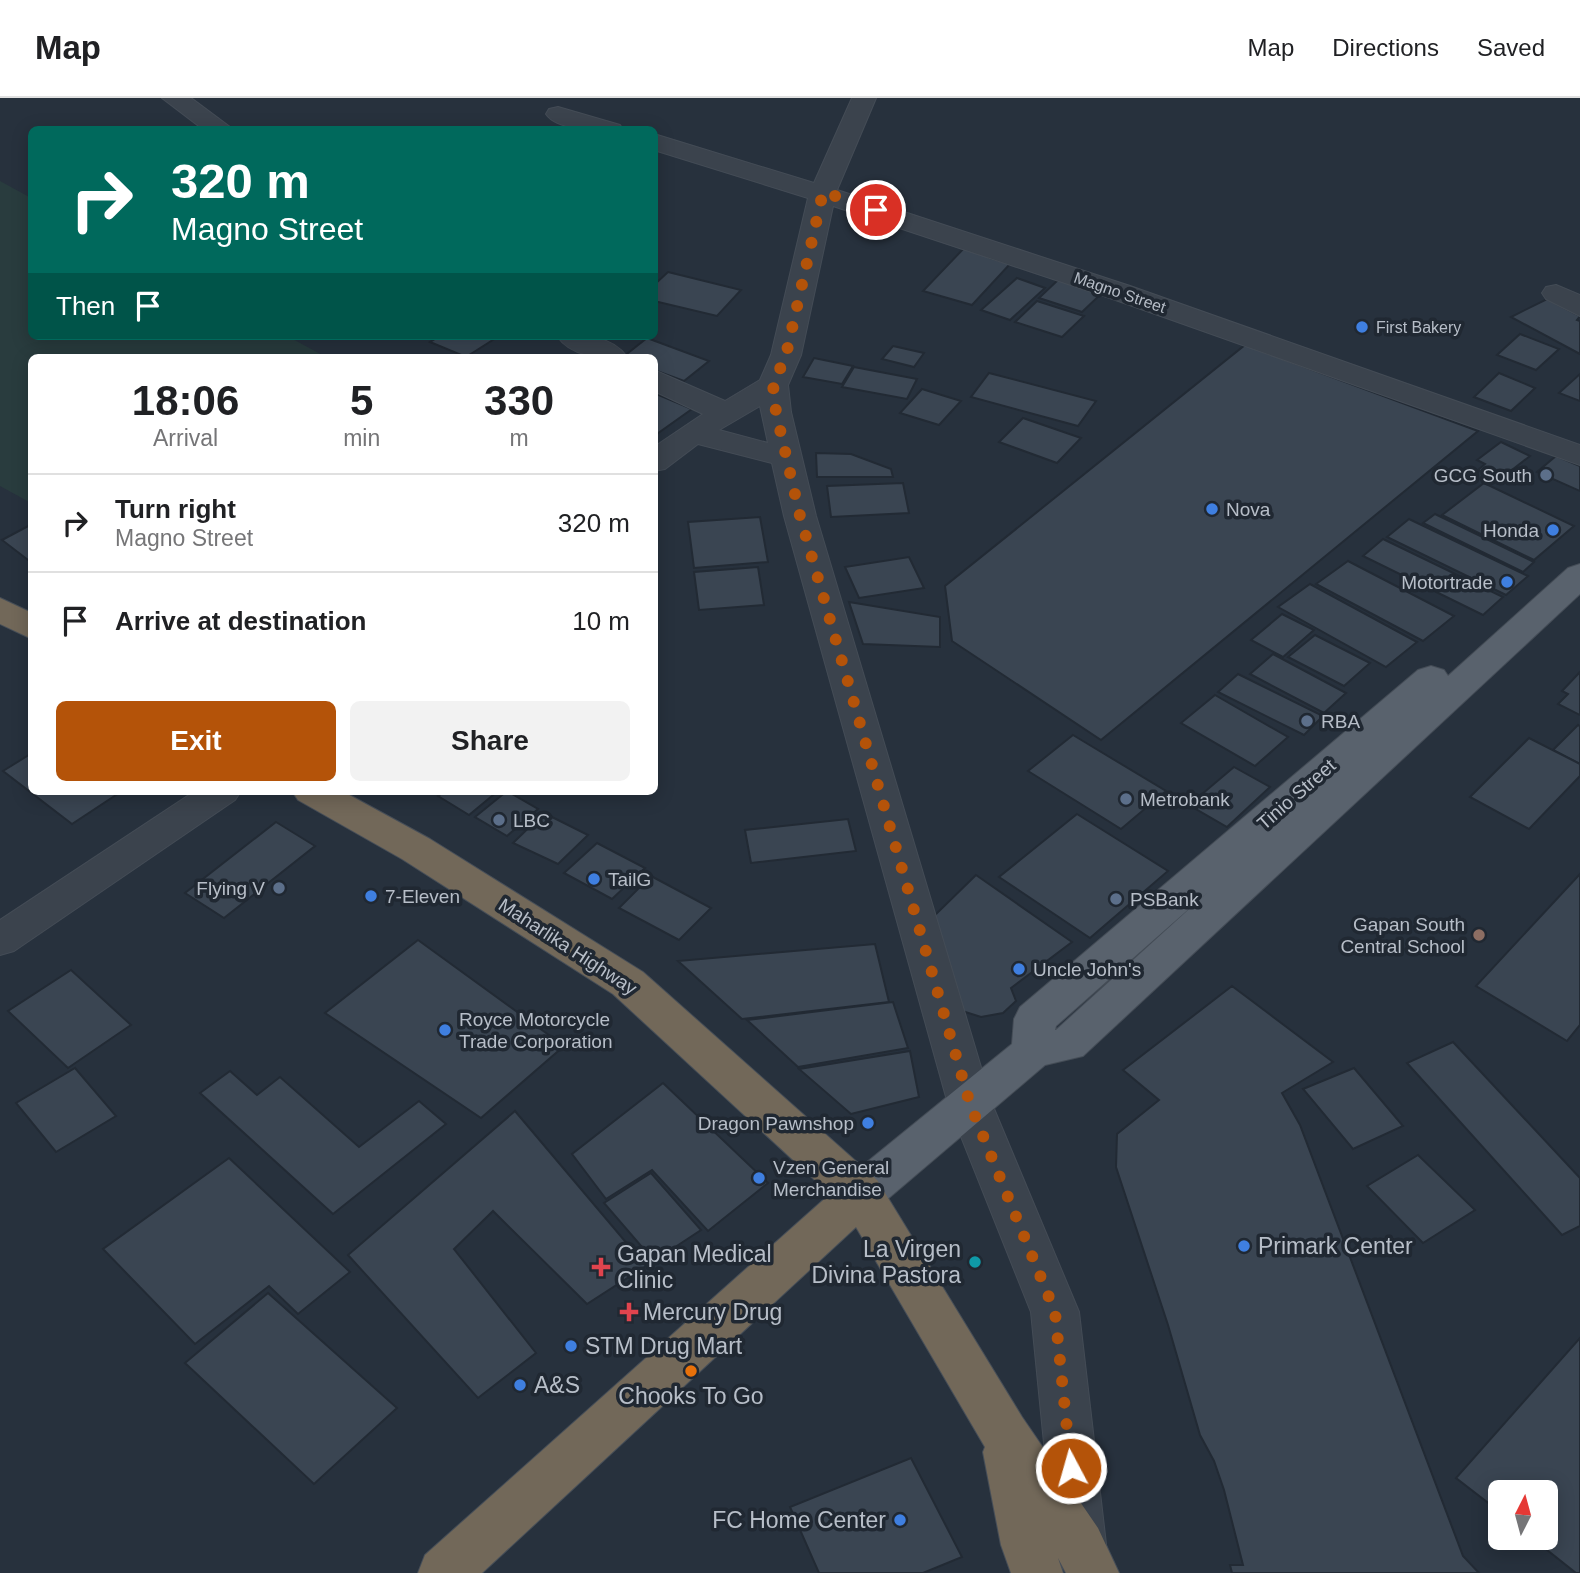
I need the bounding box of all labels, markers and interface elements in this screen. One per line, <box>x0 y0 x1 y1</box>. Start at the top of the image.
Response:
text: Map <box>35 29 101 66</box>
text: Map <box>1248 34 1294 61</box>
text: Directions <box>1332 34 1439 61</box>
text: Saved <box>1477 34 1545 61</box>
icon: right <box>56 154 147 245</box>
text: 320 m <box>171 154 310 208</box>
pin <box>846 180 906 240</box>
icon: arrive <box>857 191 895 229</box>
text: Magno Street <box>171 211 363 247</box>
street label: Magno Street <box>1072 269 1169 316</box>
icon: arrive <box>129 287 167 325</box>
text: Then <box>56 291 115 321</box>
marker: First Bakery <box>1354 319 1370 335</box>
place label: First Bakery <box>1376 319 1461 336</box>
text: 18:06 <box>132 377 239 424</box>
text: 5 <box>350 377 373 424</box>
text: 330 <box>484 377 554 424</box>
text: Arrival <box>153 425 218 451</box>
text: min <box>343 425 380 451</box>
text: m <box>510 425 529 451</box>
place label: GCG South <box>1434 465 1532 486</box>
marker: GCG South <box>1538 467 1554 483</box>
text: Turn right <box>115 494 236 524</box>
place label: Nova <box>1226 499 1271 520</box>
marker: Nova <box>1204 501 1220 517</box>
icon: right <box>56 504 94 542</box>
text: 320 m <box>558 508 630 538</box>
place label: Honda <box>1483 520 1539 541</box>
marker: Honda <box>1545 522 1561 538</box>
text: Magno Street <box>115 525 253 551</box>
place label: Motortrade <box>1401 572 1493 593</box>
marker: Motortrade <box>1499 574 1515 590</box>
icon: arrive <box>56 602 94 640</box>
text: Arrive at destination <box>115 606 366 636</box>
text: 10 m <box>572 606 630 636</box>
button: Exit <box>56 701 336 781</box>
button: Share <box>350 701 630 781</box>
place label: RBA <box>1321 711 1360 732</box>
marker: RBA <box>1299 713 1315 729</box>
street label: Tinio Street <box>1253 754 1340 834</box>
place label: Metrobank <box>1140 789 1230 810</box>
marker: Metrobank <box>1118 791 1134 807</box>
place label: LBC <box>513 810 550 831</box>
marker: LBC <box>491 812 507 828</box>
place label: TailG <box>608 869 651 890</box>
marker: TailG <box>586 871 602 887</box>
place label: Flying V <box>196 878 265 899</box>
marker: Flying V <box>271 880 287 896</box>
place label: 7-Eleven <box>385 886 460 907</box>
marker: 7-Eleven <box>363 888 379 904</box>
place label: PSBank <box>1130 889 1199 910</box>
marker: PSBank <box>1108 891 1124 907</box>
street label: Maharlika Highway <box>495 894 641 999</box>
place label: Gapan South Central School <box>1340 914 1465 957</box>
marker: Gapan South Central School <box>1471 927 1487 943</box>
place label: Uncle John's <box>1033 959 1141 980</box>
marker: Uncle John's <box>1011 961 1027 977</box>
place label: Royce Motorcycle Trade Corporation <box>459 1009 612 1052</box>
marker: Royce Motorcycle Trade Corporation <box>437 1022 453 1038</box>
place label: Dragon Pawnshop <box>698 1113 854 1134</box>
marker: Dragon Pawnshop <box>860 1115 876 1131</box>
place label: Vzen General Merchandise <box>773 1157 889 1200</box>
marker: Vzen General Merchandise <box>751 1170 767 1186</box>
place label: Primark Center <box>1258 1233 1413 1259</box>
place label: La Virgen Divina Pastora <box>811 1236 961 1288</box>
marker: Primark Center <box>1236 1238 1252 1254</box>
place label: Gapan Medical Clinic <box>617 1241 772 1293</box>
marker: La Virgen Divina Pastora <box>967 1254 983 1270</box>
marker: Gapan Medical Clinic <box>591 1257 611 1277</box>
place label: Mercury Drug <box>643 1299 782 1325</box>
marker: Mercury Drug <box>621 1304 637 1320</box>
place label: STM Drug Mart <box>585 1333 743 1359</box>
marker: STM Drug Mart <box>563 1338 579 1354</box>
marker: Chooks To Go <box>683 1363 699 1379</box>
place label: A&S <box>534 1372 580 1398</box>
marker: A&S <box>512 1377 528 1393</box>
place label: Chooks To Go <box>618 1383 764 1409</box>
position arrow <box>1034 1431 1108 1505</box>
north arrow <box>1488 1480 1558 1550</box>
map controls <box>1488 1480 1558 1550</box>
place label: FC Home Center <box>712 1507 886 1533</box>
marker: FC Home Center <box>892 1512 908 1528</box>

